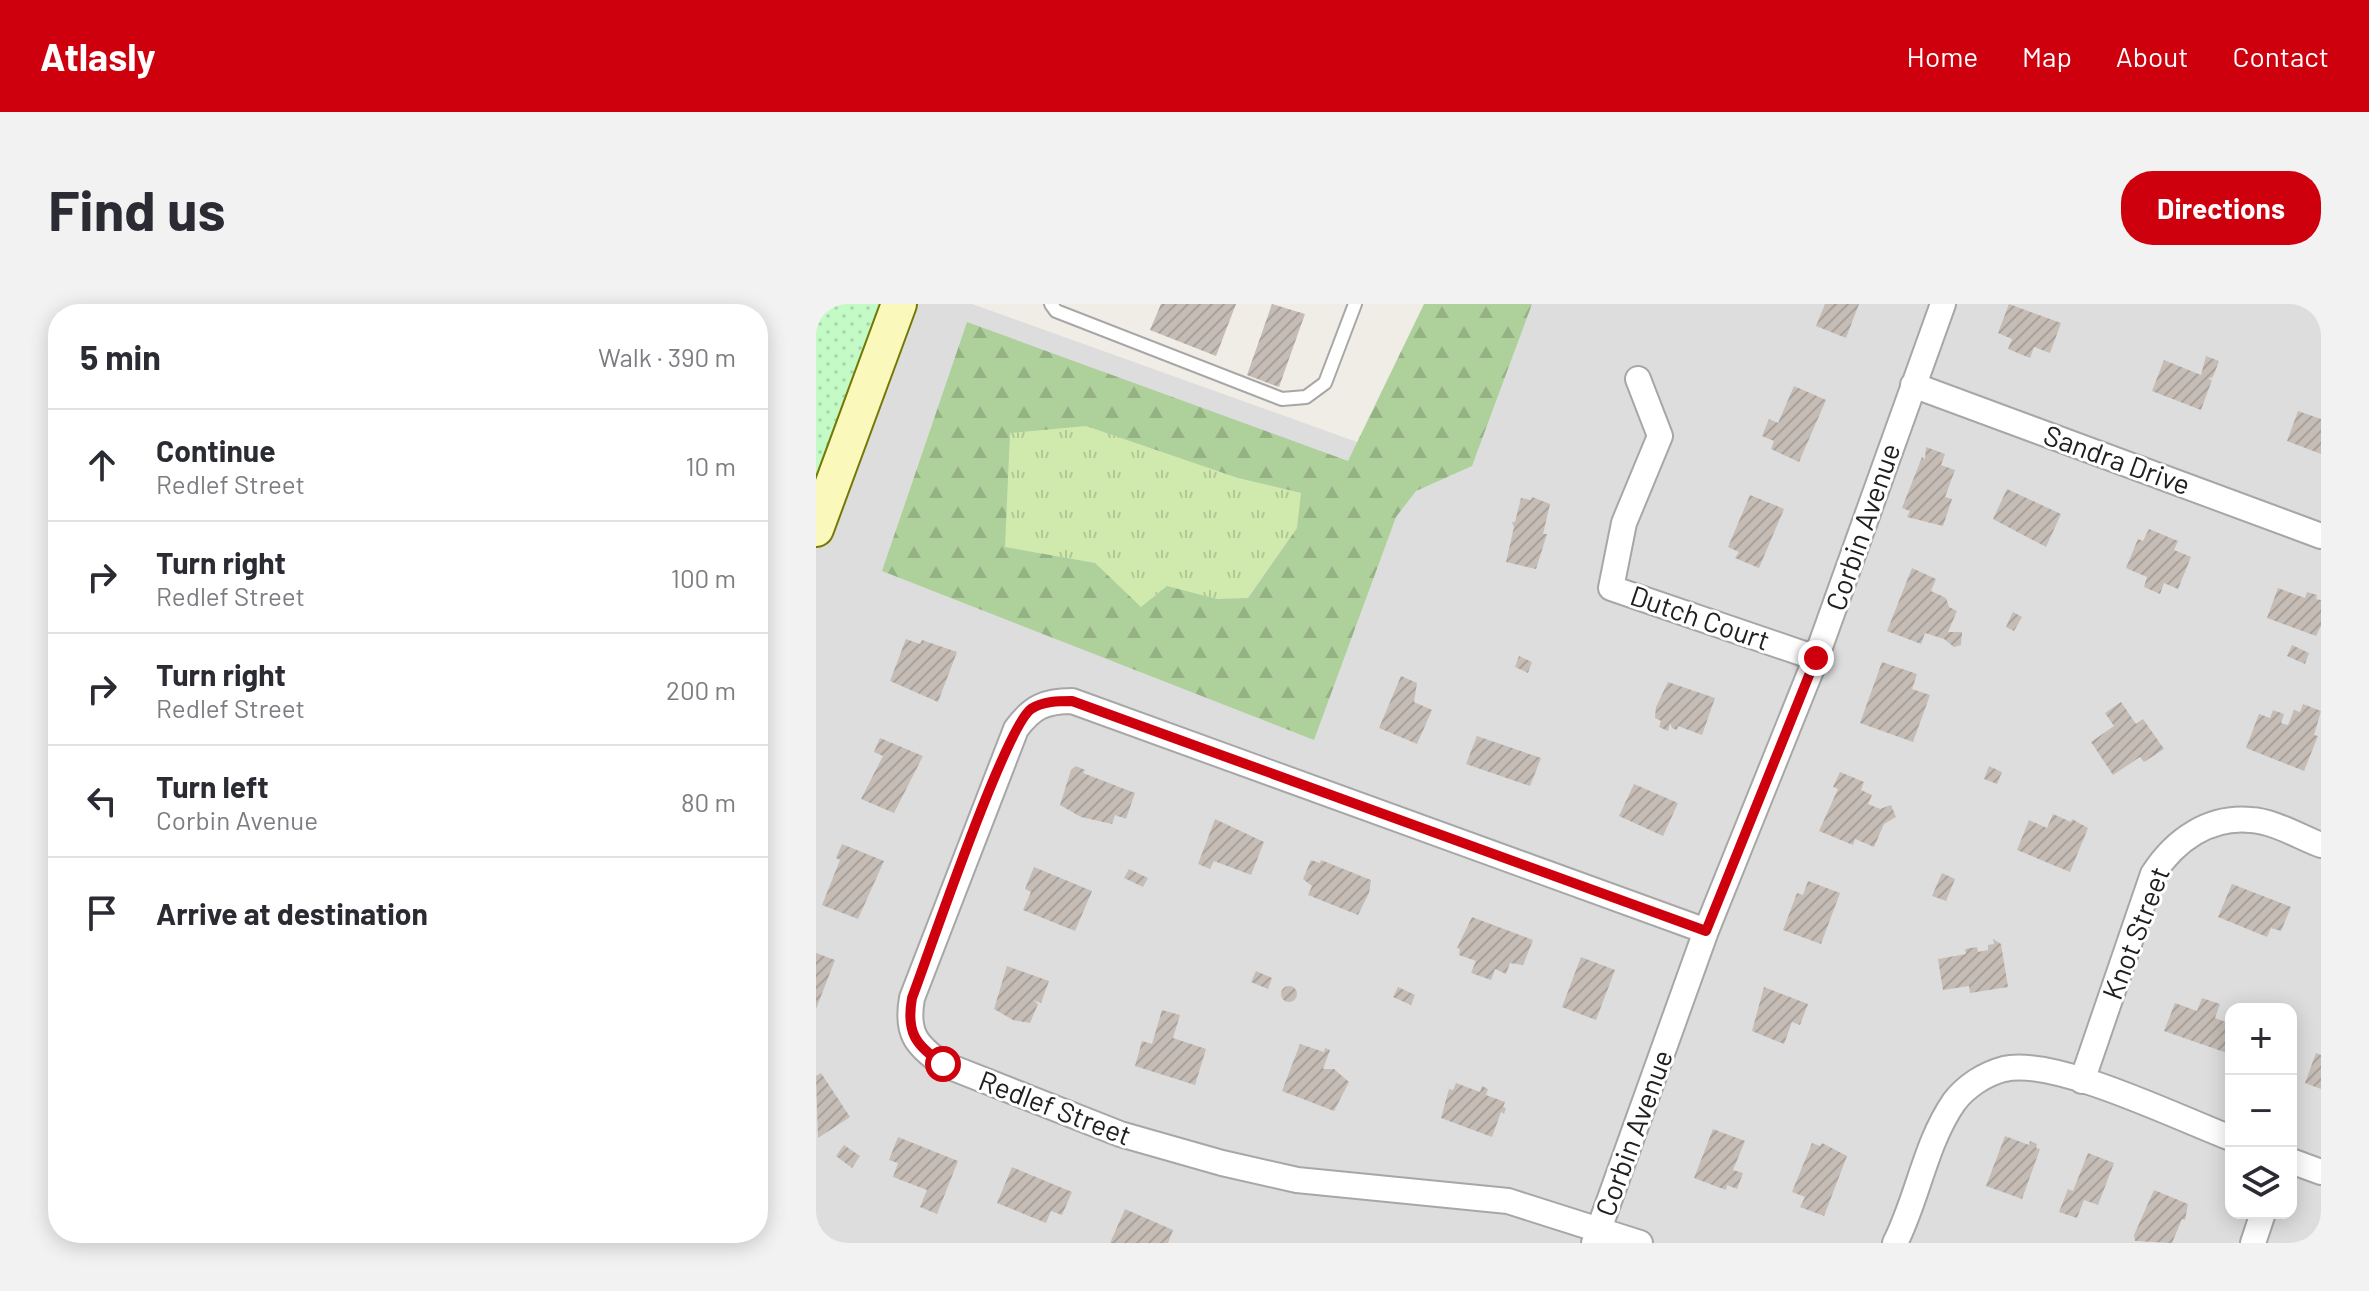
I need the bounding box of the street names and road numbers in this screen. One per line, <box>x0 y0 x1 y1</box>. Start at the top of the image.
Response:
street label: Sandra Drive <box>2040 417 2195 501</box>
street label: Corbin Avenue <box>1818 439 1907 615</box>
street label: Dutch Court <box>1626 577 1774 657</box>
street label: Knot Street <box>2094 862 2176 1004</box>
street label: Corbin Avenue <box>1587 1045 1679 1220</box>
street label: Redlef Street <box>974 1062 1136 1152</box>

